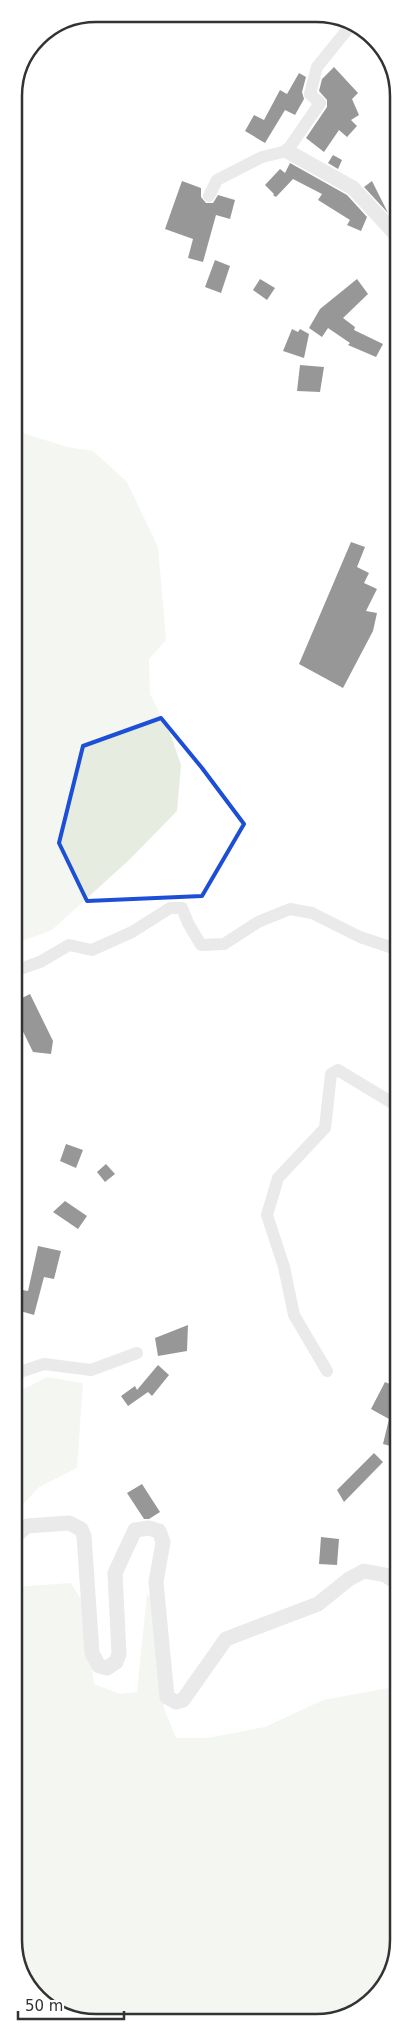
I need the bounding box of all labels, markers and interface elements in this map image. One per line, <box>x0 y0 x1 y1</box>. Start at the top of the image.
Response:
scale bar <box>18 1988 124 2020</box>
text: 50 m <box>25 1997 63 2015</box>

